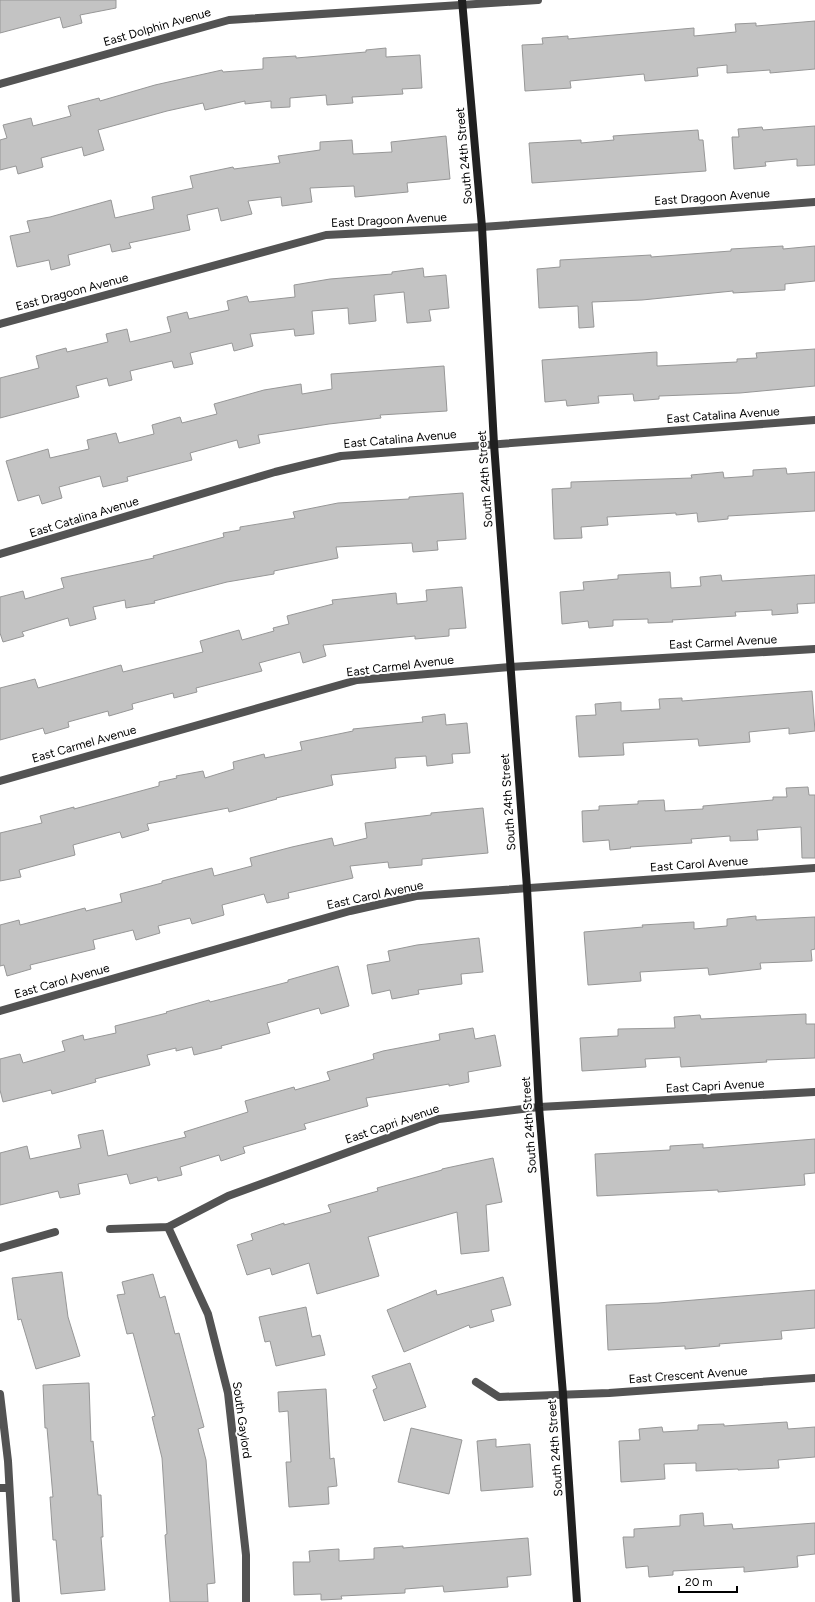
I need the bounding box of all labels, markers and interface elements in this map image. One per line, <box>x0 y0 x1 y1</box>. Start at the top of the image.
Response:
street label: East Dolphin Avenue <box>102 5 213 49</box>
street label: South 24th Street <box>453 107 475 205</box>
street label: East Dragoon Avenue <box>654 186 771 208</box>
street label: East Dragoon Avenue <box>331 210 448 230</box>
street label: East Dragoon Avenue <box>14 270 130 314</box>
street label: East Catalina Avenue <box>666 404 781 426</box>
street label: East Catalina Avenue <box>343 427 458 451</box>
street label: South 24th Street <box>475 430 495 528</box>
street label: East Catalina Avenue <box>28 494 141 540</box>
street label: East Carmel Avenue <box>669 632 778 652</box>
street label: East Carmel Avenue <box>346 652 455 680</box>
street label: East Carmel Avenue <box>30 722 138 766</box>
street label: South 24th Street <box>498 753 518 851</box>
street label: East Carol Avenue <box>649 854 749 874</box>
street label: East Carol Avenue <box>325 878 425 912</box>
street label: East Carol Avenue <box>13 961 112 1001</box>
street label: South 24th Street <box>519 1076 539 1174</box>
street label: East Capri Avenue <box>665 1076 765 1096</box>
street label: East Capri Avenue <box>343 1101 441 1147</box>
street label: East Crescent Avenue <box>628 1364 748 1386</box>
street label: South Gaylord <box>230 1381 254 1459</box>
street label: South 24th Street <box>545 1399 565 1497</box>
scale bar <box>679 1568 737 1594</box>
text: 20 m <box>685 1575 713 1589</box>

